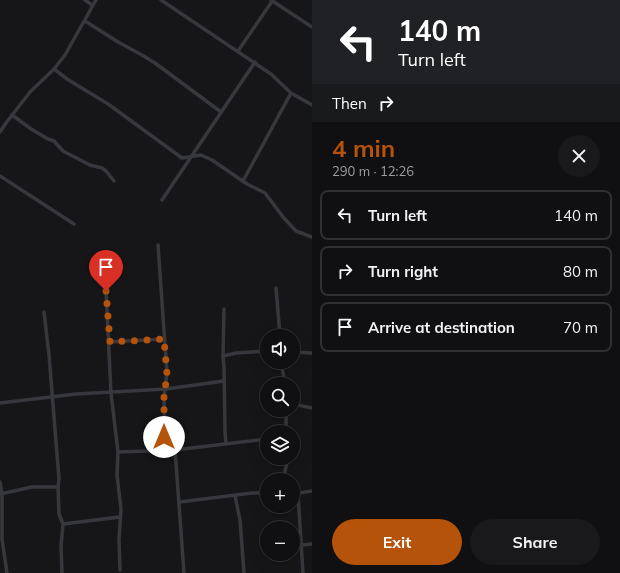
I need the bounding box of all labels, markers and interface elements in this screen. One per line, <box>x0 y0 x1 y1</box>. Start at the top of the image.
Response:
text: 140 m <box>398 13 481 48</box>
icon: left <box>332 16 384 68</box>
text: Turn left <box>398 48 466 71</box>
icon: right <box>375 92 397 114</box>
text: Then <box>332 94 367 113</box>
text: 4 min <box>332 133 395 163</box>
button: close <box>558 135 600 177</box>
text: 290 m · 12:26 <box>332 163 414 179</box>
icon: left <box>334 204 356 226</box>
text: Turn left <box>368 206 427 225</box>
text: 140 m <box>554 206 598 225</box>
pin <box>89 250 123 291</box>
icon: arrive <box>95 256 117 278</box>
icon: right <box>334 260 356 282</box>
text: Turn right <box>368 262 438 281</box>
text: 80 m <box>563 262 598 281</box>
icon: arrive <box>334 316 356 338</box>
text: Arrive at destination <box>368 318 515 337</box>
text: 70 m <box>563 318 598 337</box>
map controls <box>260 329 300 561</box>
button: sound <box>260 329 300 369</box>
button: search <box>260 377 300 417</box>
position arrow <box>143 416 185 458</box>
button: layers <box>260 425 300 465</box>
button: + <box>260 473 300 513</box>
button: Exit <box>332 519 462 565</box>
button: Share <box>470 519 600 565</box>
button: − <box>260 521 300 561</box>

